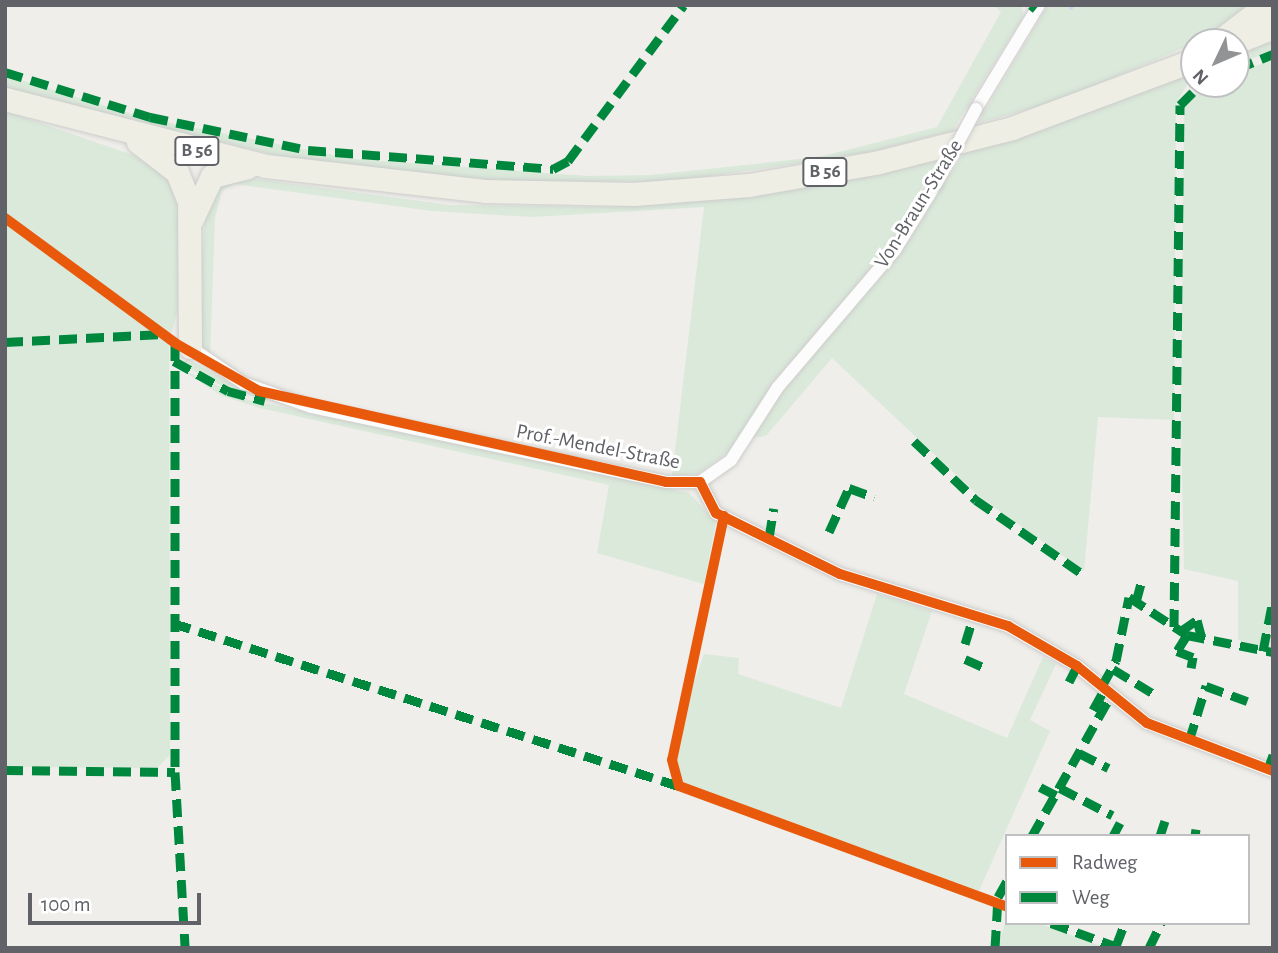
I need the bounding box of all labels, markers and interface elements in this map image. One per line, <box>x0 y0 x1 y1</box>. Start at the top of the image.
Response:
north arrow <box>1180 28 1250 98</box>
text: N <box>1190 65 1212 88</box>
street label: Von-Braun-Straße <box>869 135 969 273</box>
road number: B 56 <box>174 136 220 167</box>
road number: B 56 <box>802 156 848 188</box>
street label: Prof.-Mendel-Straße <box>514 419 682 475</box>
legend <box>1005 834 1250 925</box>
text: Radweg <box>1072 852 1137 873</box>
scale bar <box>32 880 205 924</box>
text: Weg <box>1072 887 1110 908</box>
text: 100 m <box>41 894 91 915</box>

